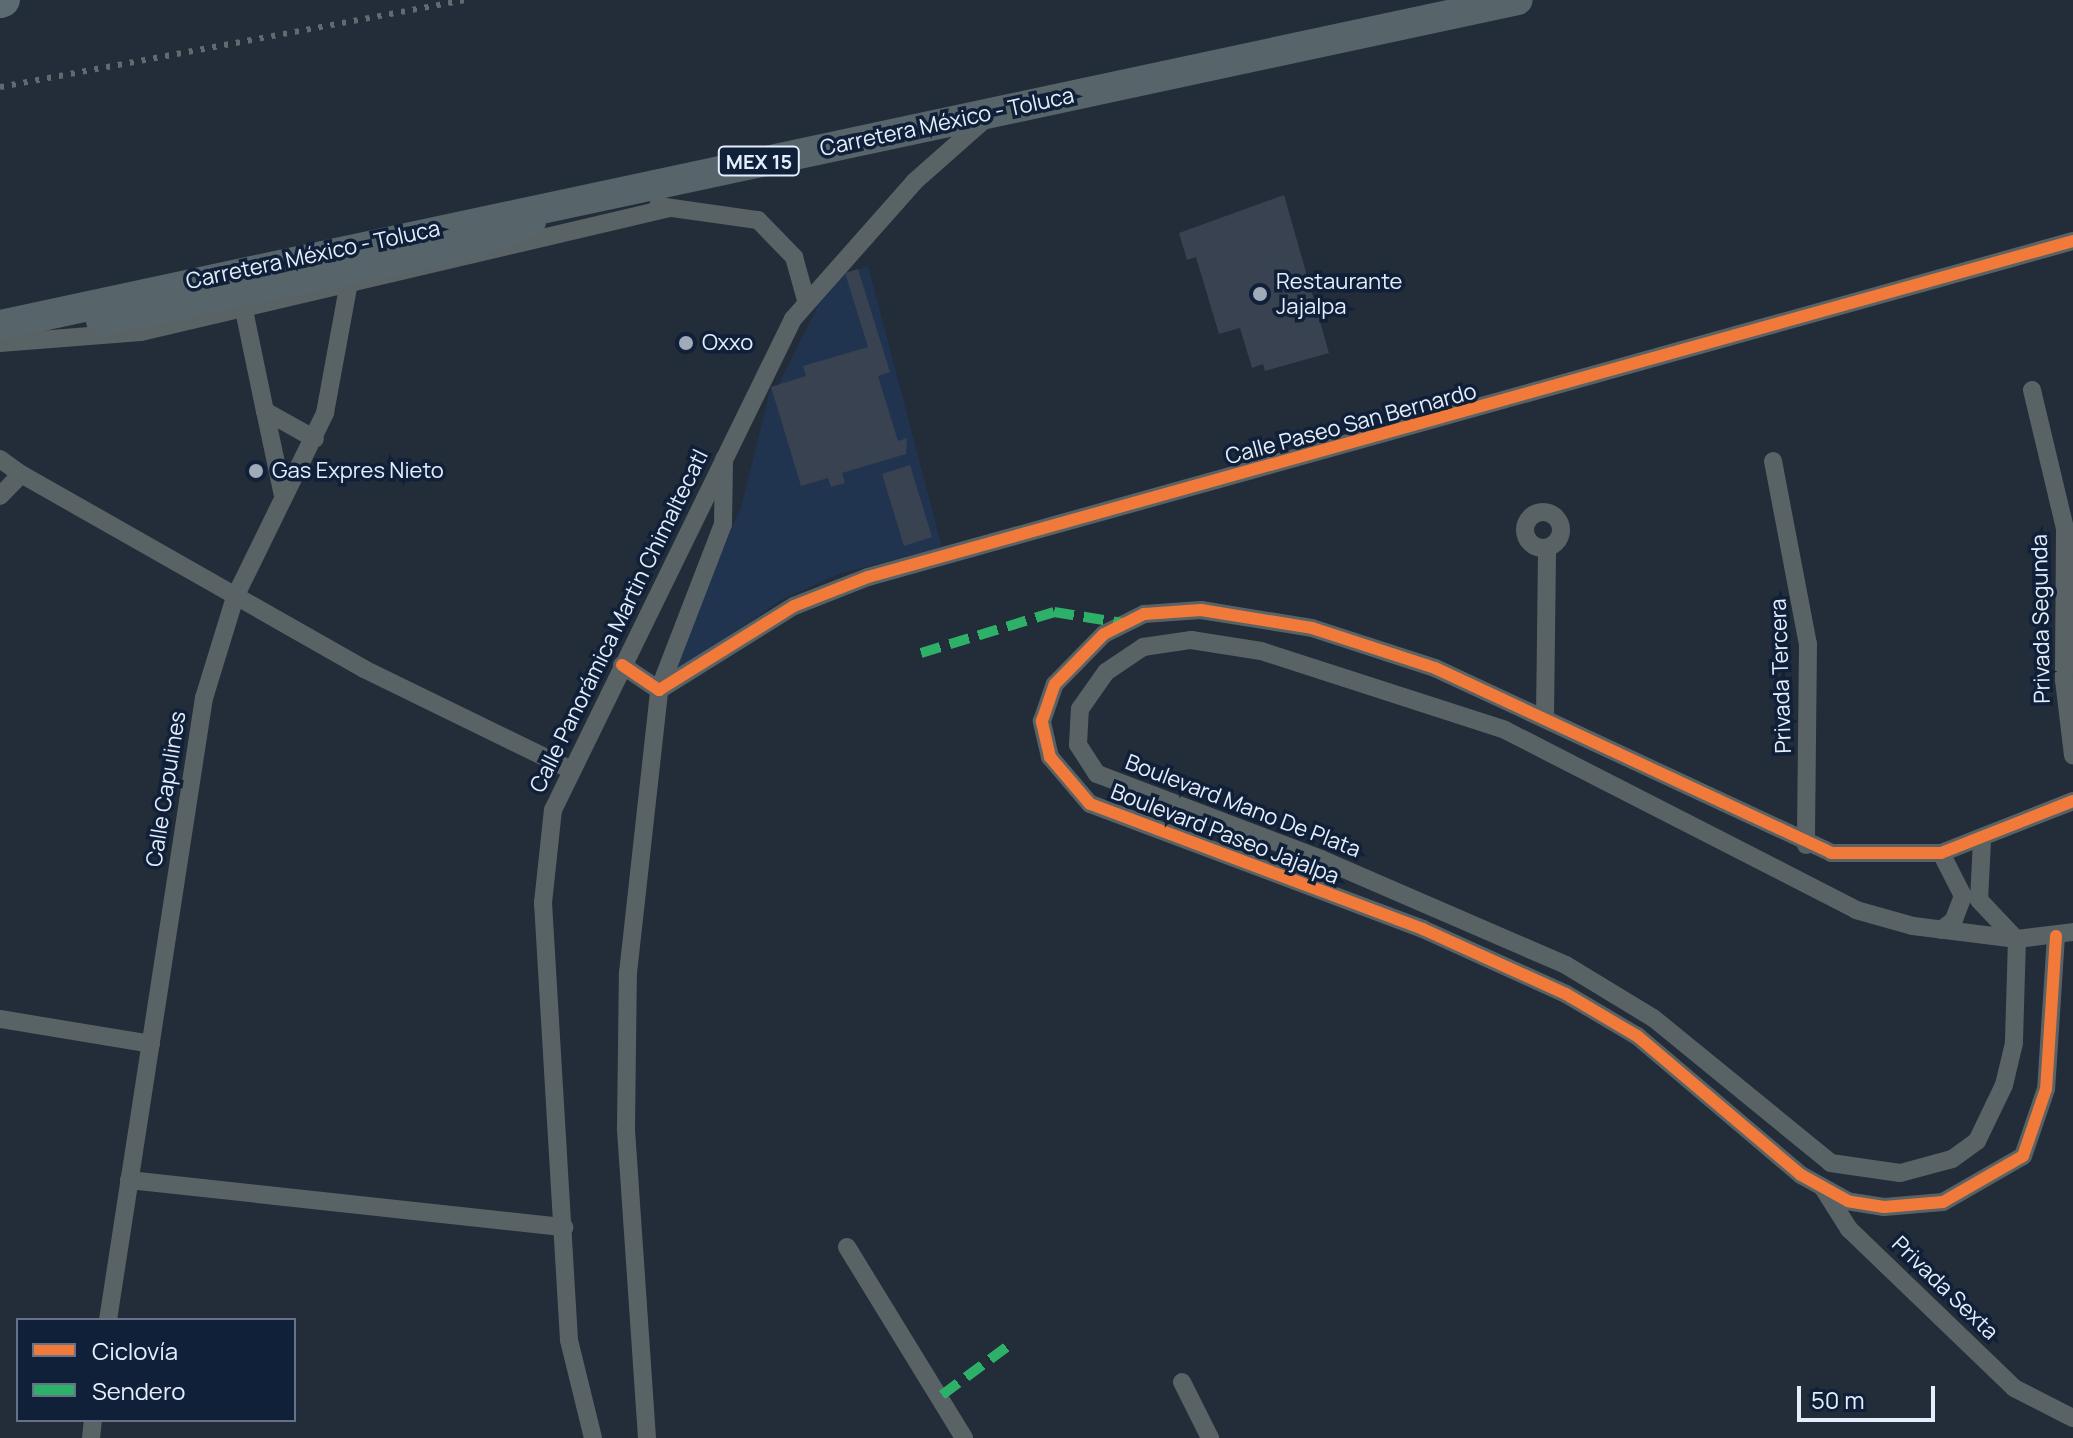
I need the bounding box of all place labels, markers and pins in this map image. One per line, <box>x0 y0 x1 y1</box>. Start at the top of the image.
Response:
place label: Restaurante Jajalpa <box>1276 268 1402 320</box>
marker: Restaurante Jajalpa <box>1251 285 1269 303</box>
place label: Oxxo <box>702 330 753 356</box>
marker: Oxxo <box>677 334 695 352</box>
place label: Gas Expres Nieto <box>272 458 444 484</box>
marker: Gas Expres Nieto <box>247 462 265 480</box>

